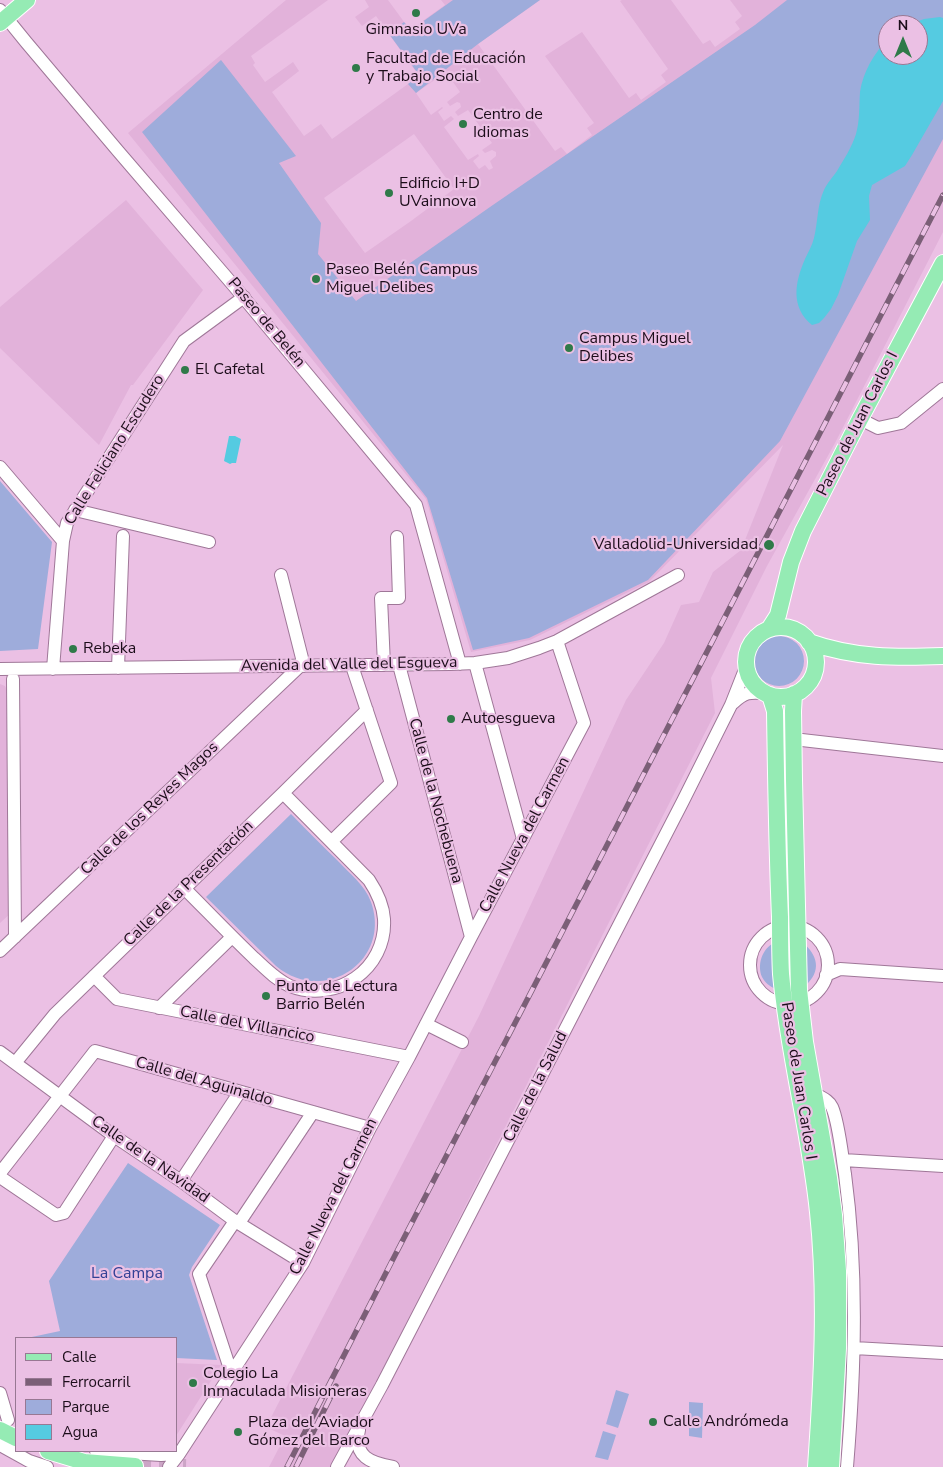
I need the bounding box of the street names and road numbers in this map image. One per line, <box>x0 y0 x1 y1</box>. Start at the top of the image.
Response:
street label: Paseo de Belén <box>223 274 309 372</box>
street label: Paseo de Juan Carlos I <box>813 349 903 499</box>
street label: Calle Feliciano Escudero <box>61 371 169 529</box>
street label: Avenida del Valle del Esgueva <box>240 654 458 676</box>
street label: Calle de la Nochebuena <box>404 716 466 886</box>
street label: Calle de los Reyes Magos <box>77 738 223 880</box>
street label: Calle Nueva del Carmen <box>476 754 574 916</box>
street label: Calle de la Presentación <box>120 817 258 951</box>
street label: Paseo de Juan Carlos I <box>776 1001 820 1161</box>
street label: Calle del Villancico <box>178 1003 316 1047</box>
street label: Calle de la Salud <box>500 1028 572 1146</box>
street label: Calle del Aguinaldo <box>133 1053 275 1111</box>
street label: Calle de la Navidad <box>87 1112 213 1208</box>
street label: Calle Nueva del Carmen <box>286 1115 382 1279</box>

